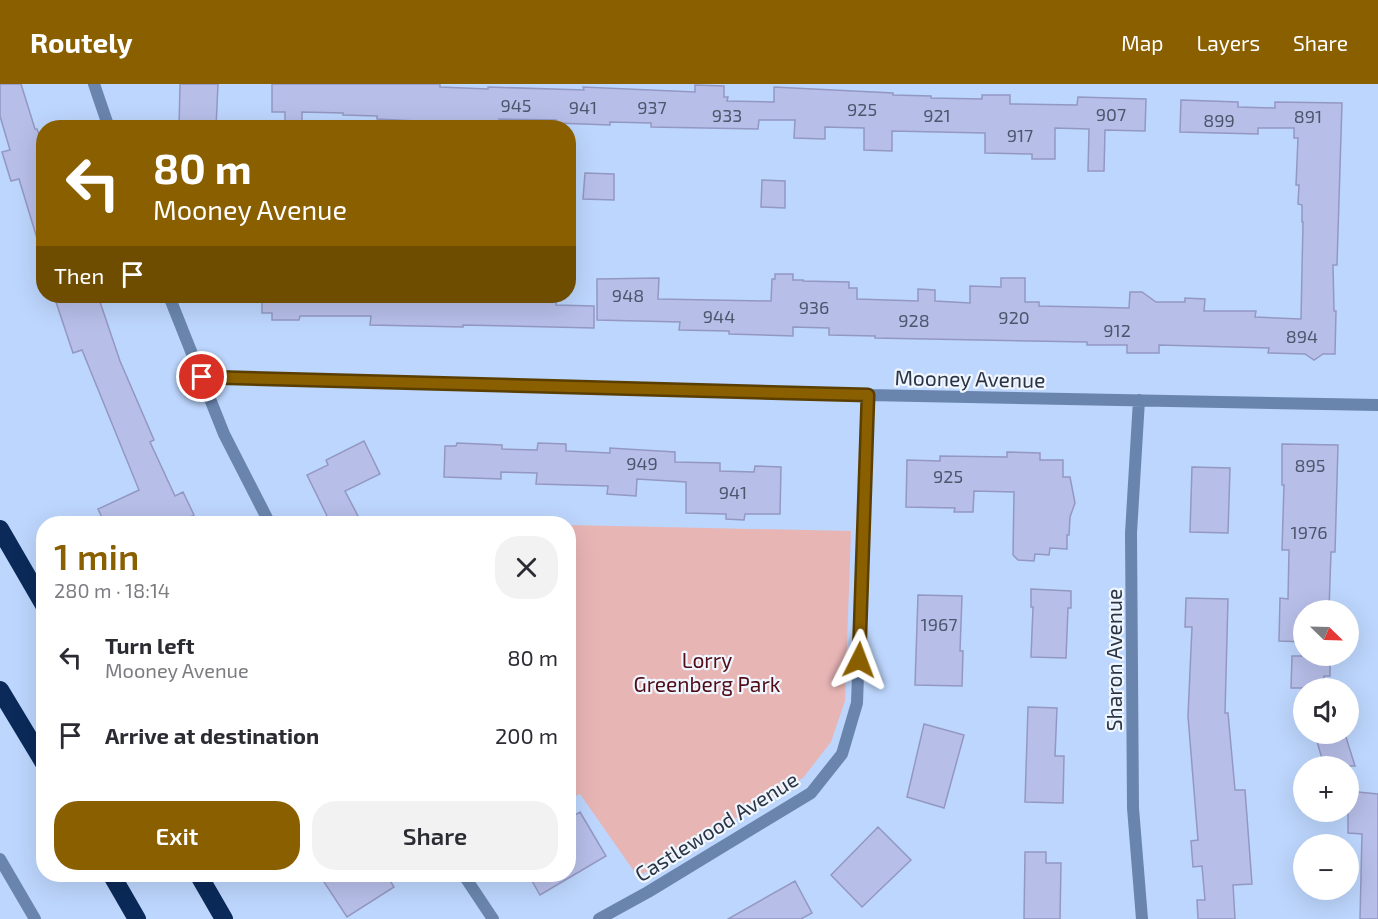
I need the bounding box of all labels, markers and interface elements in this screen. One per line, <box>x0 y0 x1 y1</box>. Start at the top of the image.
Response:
text: Routely <box>30 25 133 59</box>
text: Map <box>1121 30 1163 55</box>
text: Layers <box>1196 30 1260 55</box>
text: Share <box>1293 30 1348 55</box>
house number: 945 <box>500 94 532 116</box>
house number: 941 <box>569 96 597 118</box>
house number: 937 <box>637 96 667 118</box>
house number: 925 <box>847 98 877 120</box>
house number: 907 <box>1096 103 1126 125</box>
house number: 933 <box>712 104 742 126</box>
house number: 921 <box>923 104 951 126</box>
house number: 891 <box>1294 105 1322 127</box>
house number: 899 <box>1203 109 1235 131</box>
house number: 917 <box>1007 124 1033 146</box>
text: 80 m <box>153 142 252 192</box>
icon: left <box>54 144 132 222</box>
text: Mooney Avenue <box>153 193 347 225</box>
icon: arrive <box>116 258 149 291</box>
text: Then <box>54 262 104 288</box>
house number: 948 <box>612 284 644 306</box>
house number: 936 <box>799 296 829 318</box>
house number: 944 <box>703 305 735 327</box>
house number: 920 <box>998 306 1030 328</box>
house number: 928 <box>898 309 930 331</box>
house number: 912 <box>1103 319 1131 341</box>
house number: 894 <box>1286 325 1318 347</box>
pin <box>176 351 227 402</box>
icon: arrive <box>185 360 218 393</box>
street label: Mooney Avenue <box>894 364 1046 392</box>
house number: 949 <box>626 452 658 474</box>
house number: 895 <box>1295 454 1325 476</box>
house number: 925 <box>933 465 963 487</box>
house number: 941 <box>719 481 747 503</box>
house number: 1976 <box>1291 521 1327 543</box>
text: 1 min <box>54 534 139 577</box>
button: close <box>495 536 558 599</box>
text: 280 m · 18:14 <box>54 578 170 602</box>
street label: Sharon Avenue <box>1101 589 1126 731</box>
north arrow <box>1293 600 1359 666</box>
map controls <box>1293 600 1359 900</box>
house number: 1967 <box>921 613 957 635</box>
position arrow <box>827 628 891 692</box>
text: Turn left <box>105 632 194 658</box>
icon: left <box>54 641 87 674</box>
text: 80 m <box>507 644 558 670</box>
park label: Lorry Greenberg Park <box>633 647 781 696</box>
text: Mooney Avenue <box>105 658 249 682</box>
button: sound <box>1293 678 1359 744</box>
icon: arrive <box>54 719 87 752</box>
text: Arrive at destination <box>105 722 319 748</box>
text: 200 m <box>495 722 558 748</box>
button: + <box>1293 756 1359 822</box>
street label: Castlewood Avenue <box>630 766 802 886</box>
button: Exit <box>54 801 300 870</box>
button: Share <box>312 801 558 870</box>
button: − <box>1293 834 1359 900</box>

